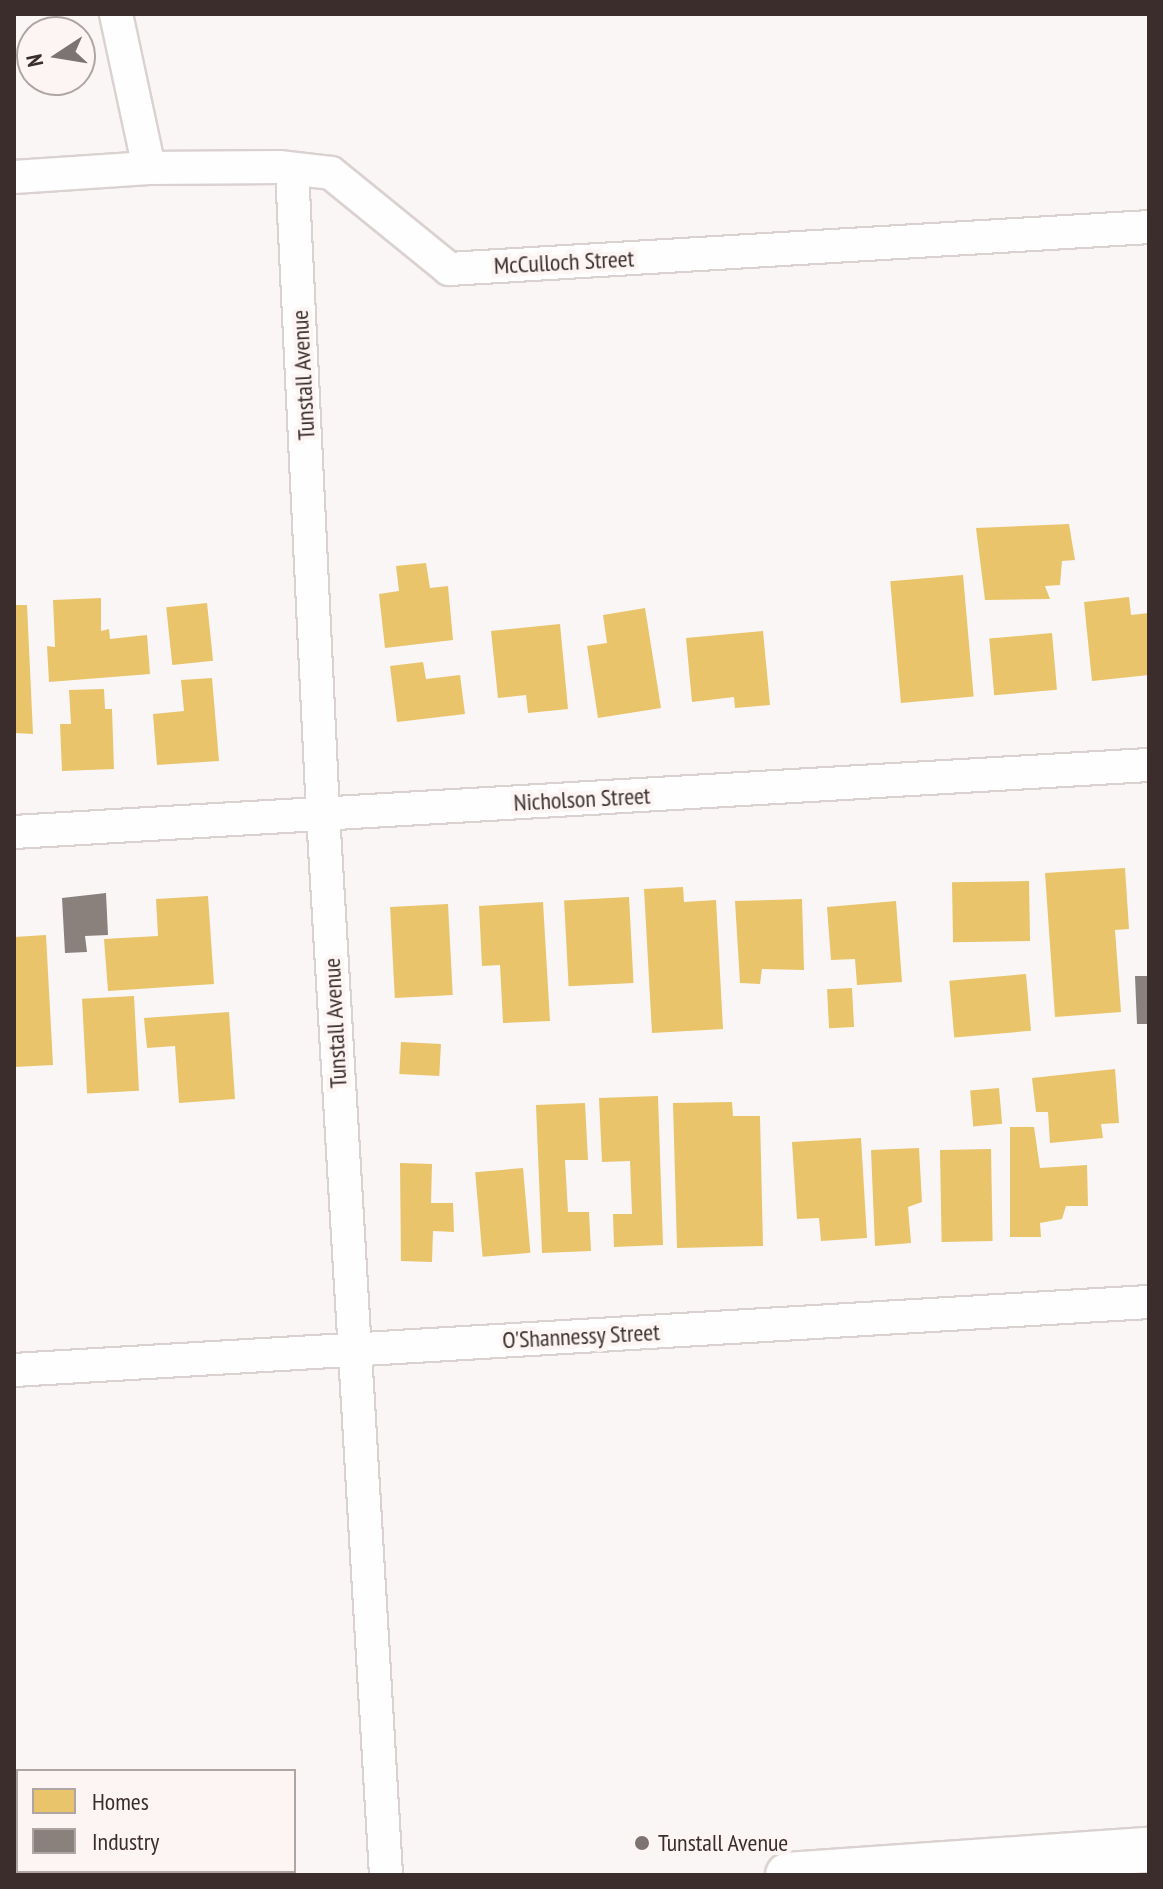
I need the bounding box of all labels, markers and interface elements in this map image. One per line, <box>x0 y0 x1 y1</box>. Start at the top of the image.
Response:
north arrow <box>16 16 96 96</box>
text: N <box>20 52 49 69</box>
street label: McCulloch Street <box>493 244 635 280</box>
street label: Tunstall Avenue <box>285 309 321 441</box>
street label: Nicholson Street <box>513 781 651 817</box>
street label: Tunstall Avenue <box>317 957 353 1089</box>
street label: O'Shannessy Street <box>501 1317 661 1355</box>
legend <box>16 1769 296 1873</box>
text: Homes <box>92 1786 149 1817</box>
text: Industry <box>92 1826 159 1857</box>
place label: Tunstall Avenue <box>658 1829 789 1857</box>
marker: Tunstall Avenue <box>633 1834 651 1852</box>

